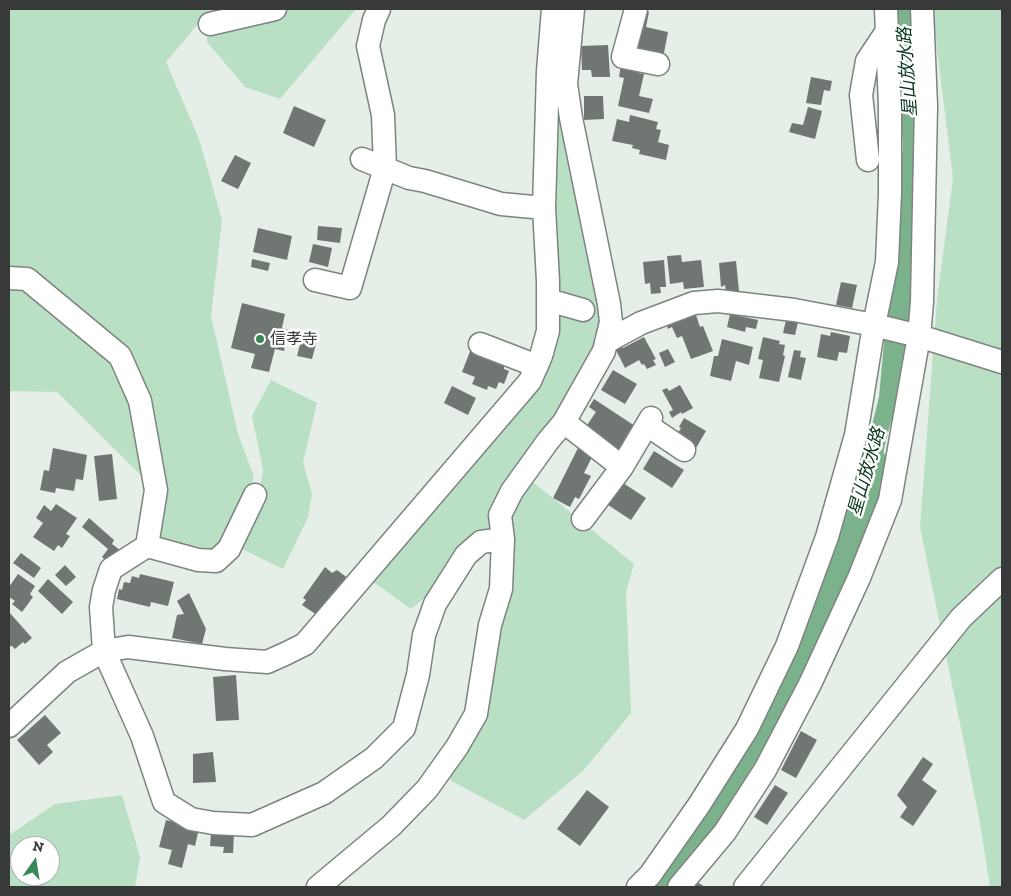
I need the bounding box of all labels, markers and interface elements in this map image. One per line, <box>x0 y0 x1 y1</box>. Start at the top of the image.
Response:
water label: 星山放水路 <box>894 26 922 118</box>
place label: 信孝寺 <box>270 329 318 349</box>
marker: 信孝寺 <box>254 333 266 345</box>
water label: 星山放水路 <box>844 426 890 518</box>
north arrow <box>10 836 60 886</box>
text: N <box>31 837 45 856</box>

